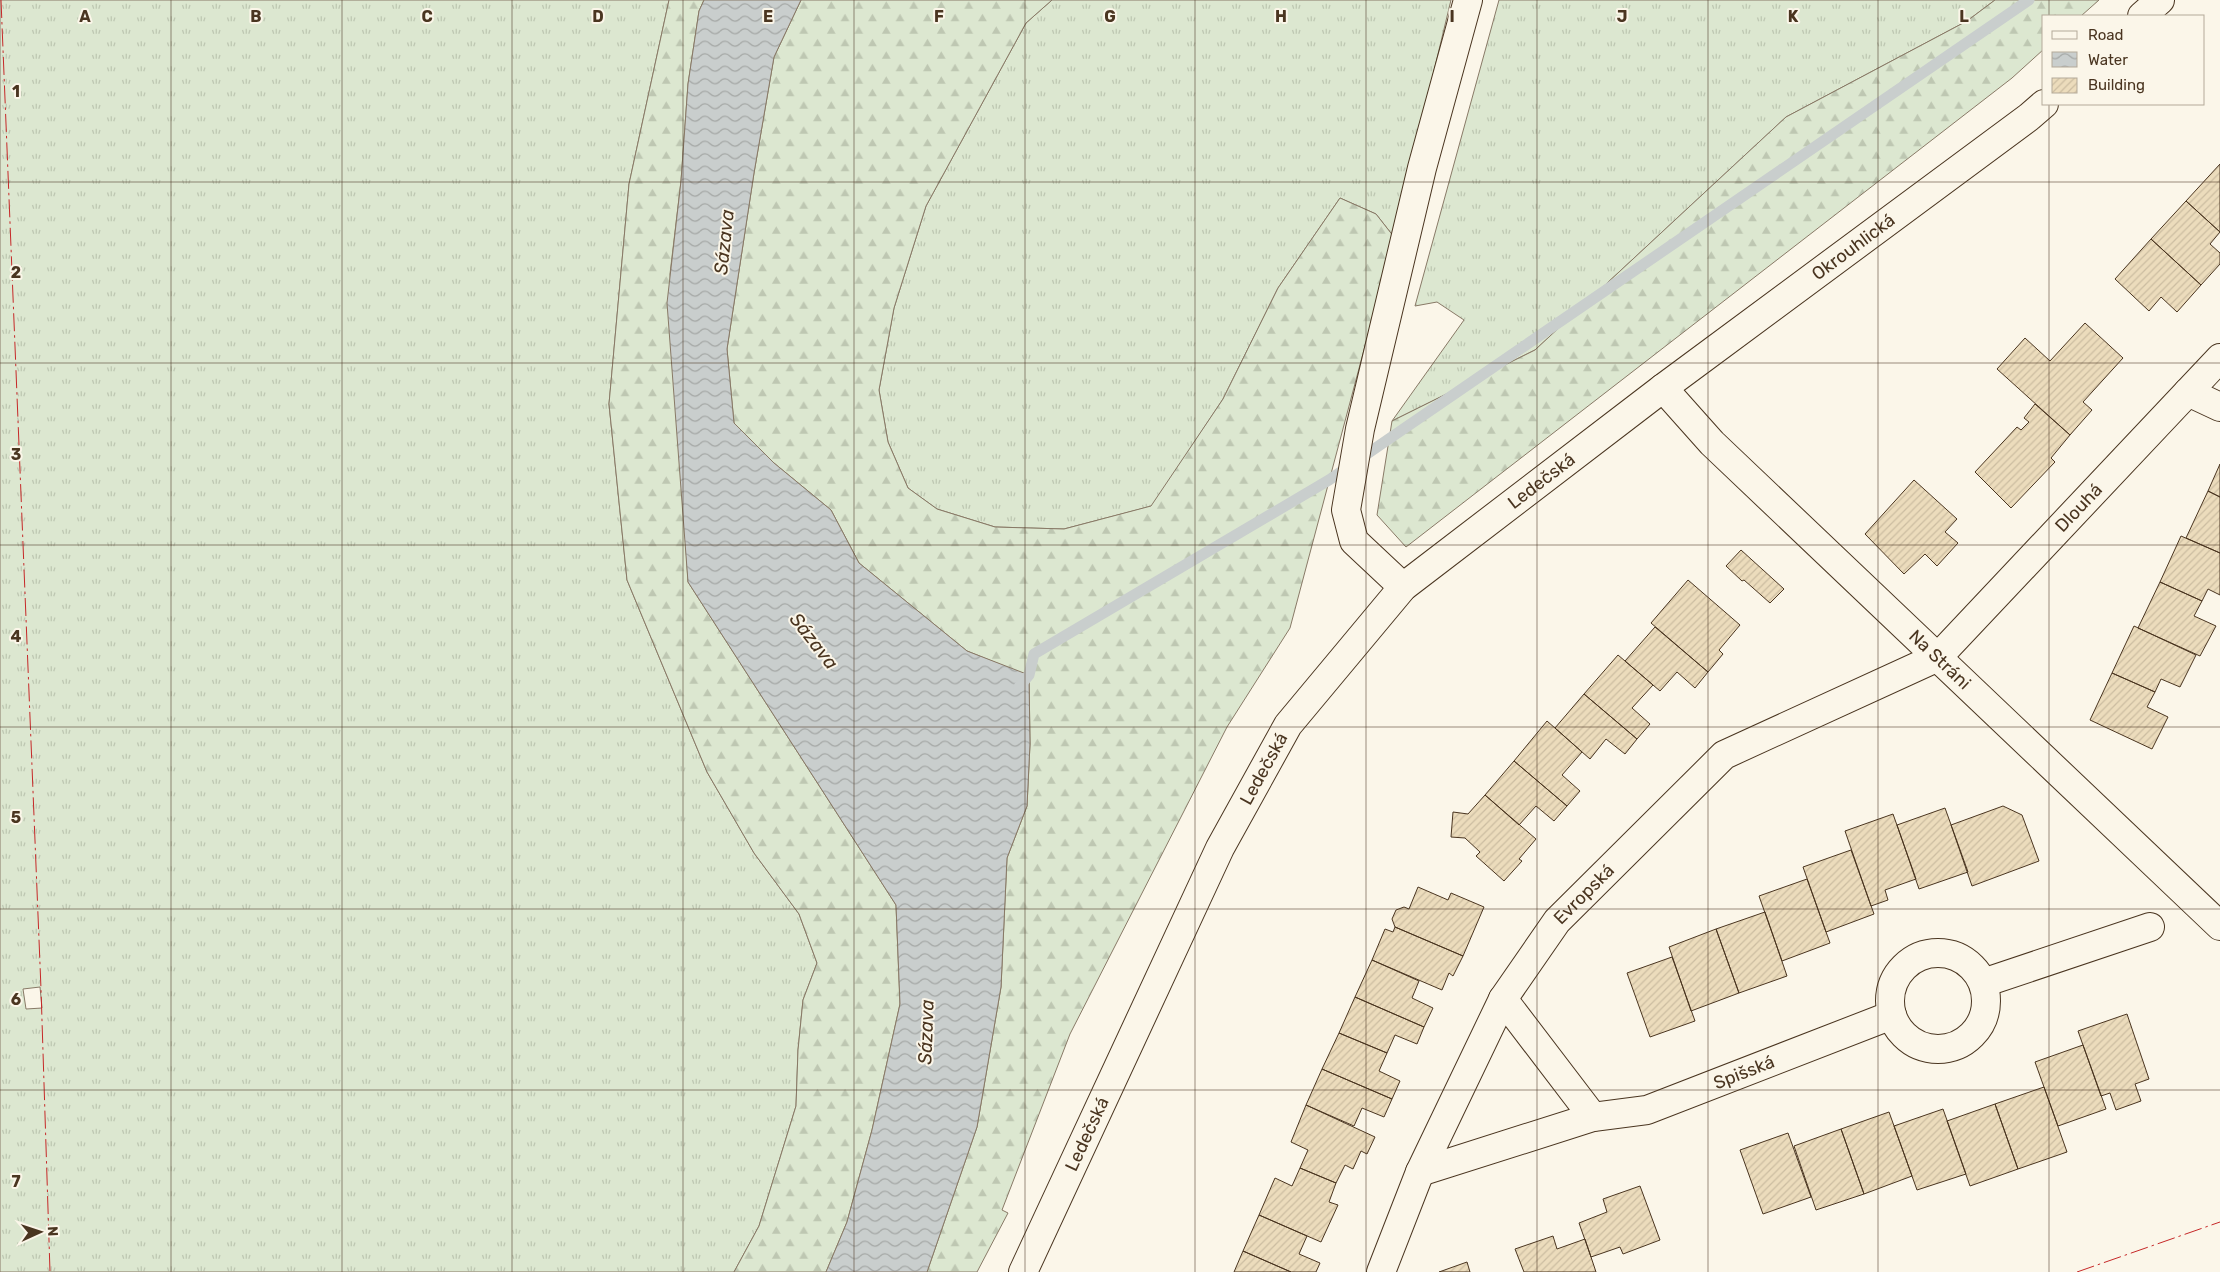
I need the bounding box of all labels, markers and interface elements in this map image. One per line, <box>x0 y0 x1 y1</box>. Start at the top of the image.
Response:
text: A <box>79 7 91 26</box>
text: B <box>250 7 262 26</box>
text: C <box>421 7 433 26</box>
text: D <box>592 7 604 26</box>
text: E <box>763 7 773 26</box>
text: F <box>934 7 944 26</box>
text: G <box>1104 7 1116 26</box>
text: H <box>1275 7 1287 26</box>
text: I <box>1449 7 1455 26</box>
text: J <box>1617 7 1627 26</box>
text: K <box>1788 7 1799 26</box>
text: L <box>1959 7 1969 26</box>
legend <box>2042 15 2205 105</box>
text: Road <box>2088 26 2124 44</box>
text: Water <box>2088 51 2128 69</box>
text: Building <box>2088 76 2145 94</box>
text: 1 <box>12 82 20 101</box>
water label: Sázava <box>709 208 739 276</box>
street label: Okrouhlická <box>1807 209 1899 285</box>
text: 2 <box>11 263 21 282</box>
text: 3 <box>11 445 21 464</box>
street label: Ledečská <box>1503 448 1579 514</box>
street label: Dlouhá <box>2051 479 2107 537</box>
water label: Sázava <box>785 608 843 674</box>
street label: Na Stráni <box>1904 625 1975 694</box>
text: 4 <box>11 627 22 646</box>
street label: Ledečská <box>1235 729 1293 809</box>
text: 5 <box>11 808 21 827</box>
street label: Evropská <box>1549 859 1619 929</box>
text: 6 <box>11 990 21 1009</box>
water label: Sázava <box>913 999 939 1065</box>
street label: Spišská <box>1710 1051 1778 1094</box>
street label: Ledečská <box>1060 1094 1114 1175</box>
text: 7 <box>11 1172 21 1191</box>
north arrow <box>15 1207 65 1257</box>
text: N <box>44 1226 61 1237</box>

